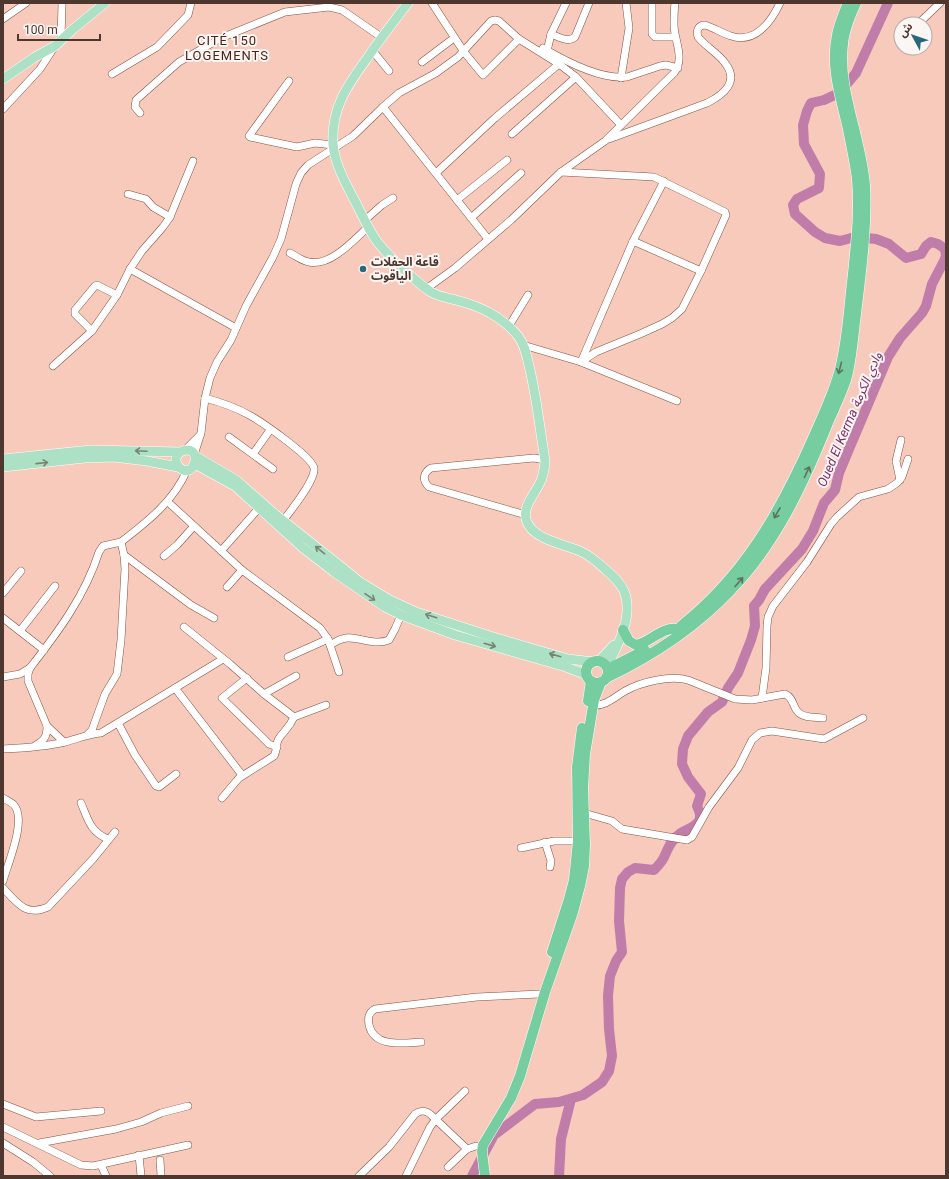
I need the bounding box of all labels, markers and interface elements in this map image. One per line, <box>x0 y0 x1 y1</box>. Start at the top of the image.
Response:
scale bar <box>18 16 100 42</box>
north arrow <box>893 16 933 56</box>
text: ش <box>896 20 916 40</box>
text: 100 m <box>24 23 58 37</box>
district label: CITÉ 150 LOGEMENTS <box>185 33 269 63</box>
place label: قاعة الحفلات الياقوت <box>371 255 439 283</box>
marker: قاعة الحفلات الياقوت <box>358 264 368 274</box>
water label: Oued El Kerma وادي الكرمة <box>814 349 888 490</box>
one-way arrow <box>836 362 843 375</box>
one-way arrow <box>135 447 148 454</box>
one-way arrow <box>35 459 48 467</box>
one-way arrow <box>804 466 811 478</box>
one-way arrow <box>772 507 780 519</box>
one-way arrow <box>314 546 325 555</box>
one-way arrow <box>734 577 743 587</box>
one-way arrow <box>364 593 375 601</box>
one-way arrow <box>425 612 437 620</box>
one-way arrow <box>484 642 497 649</box>
one-way arrow <box>549 651 562 658</box>

